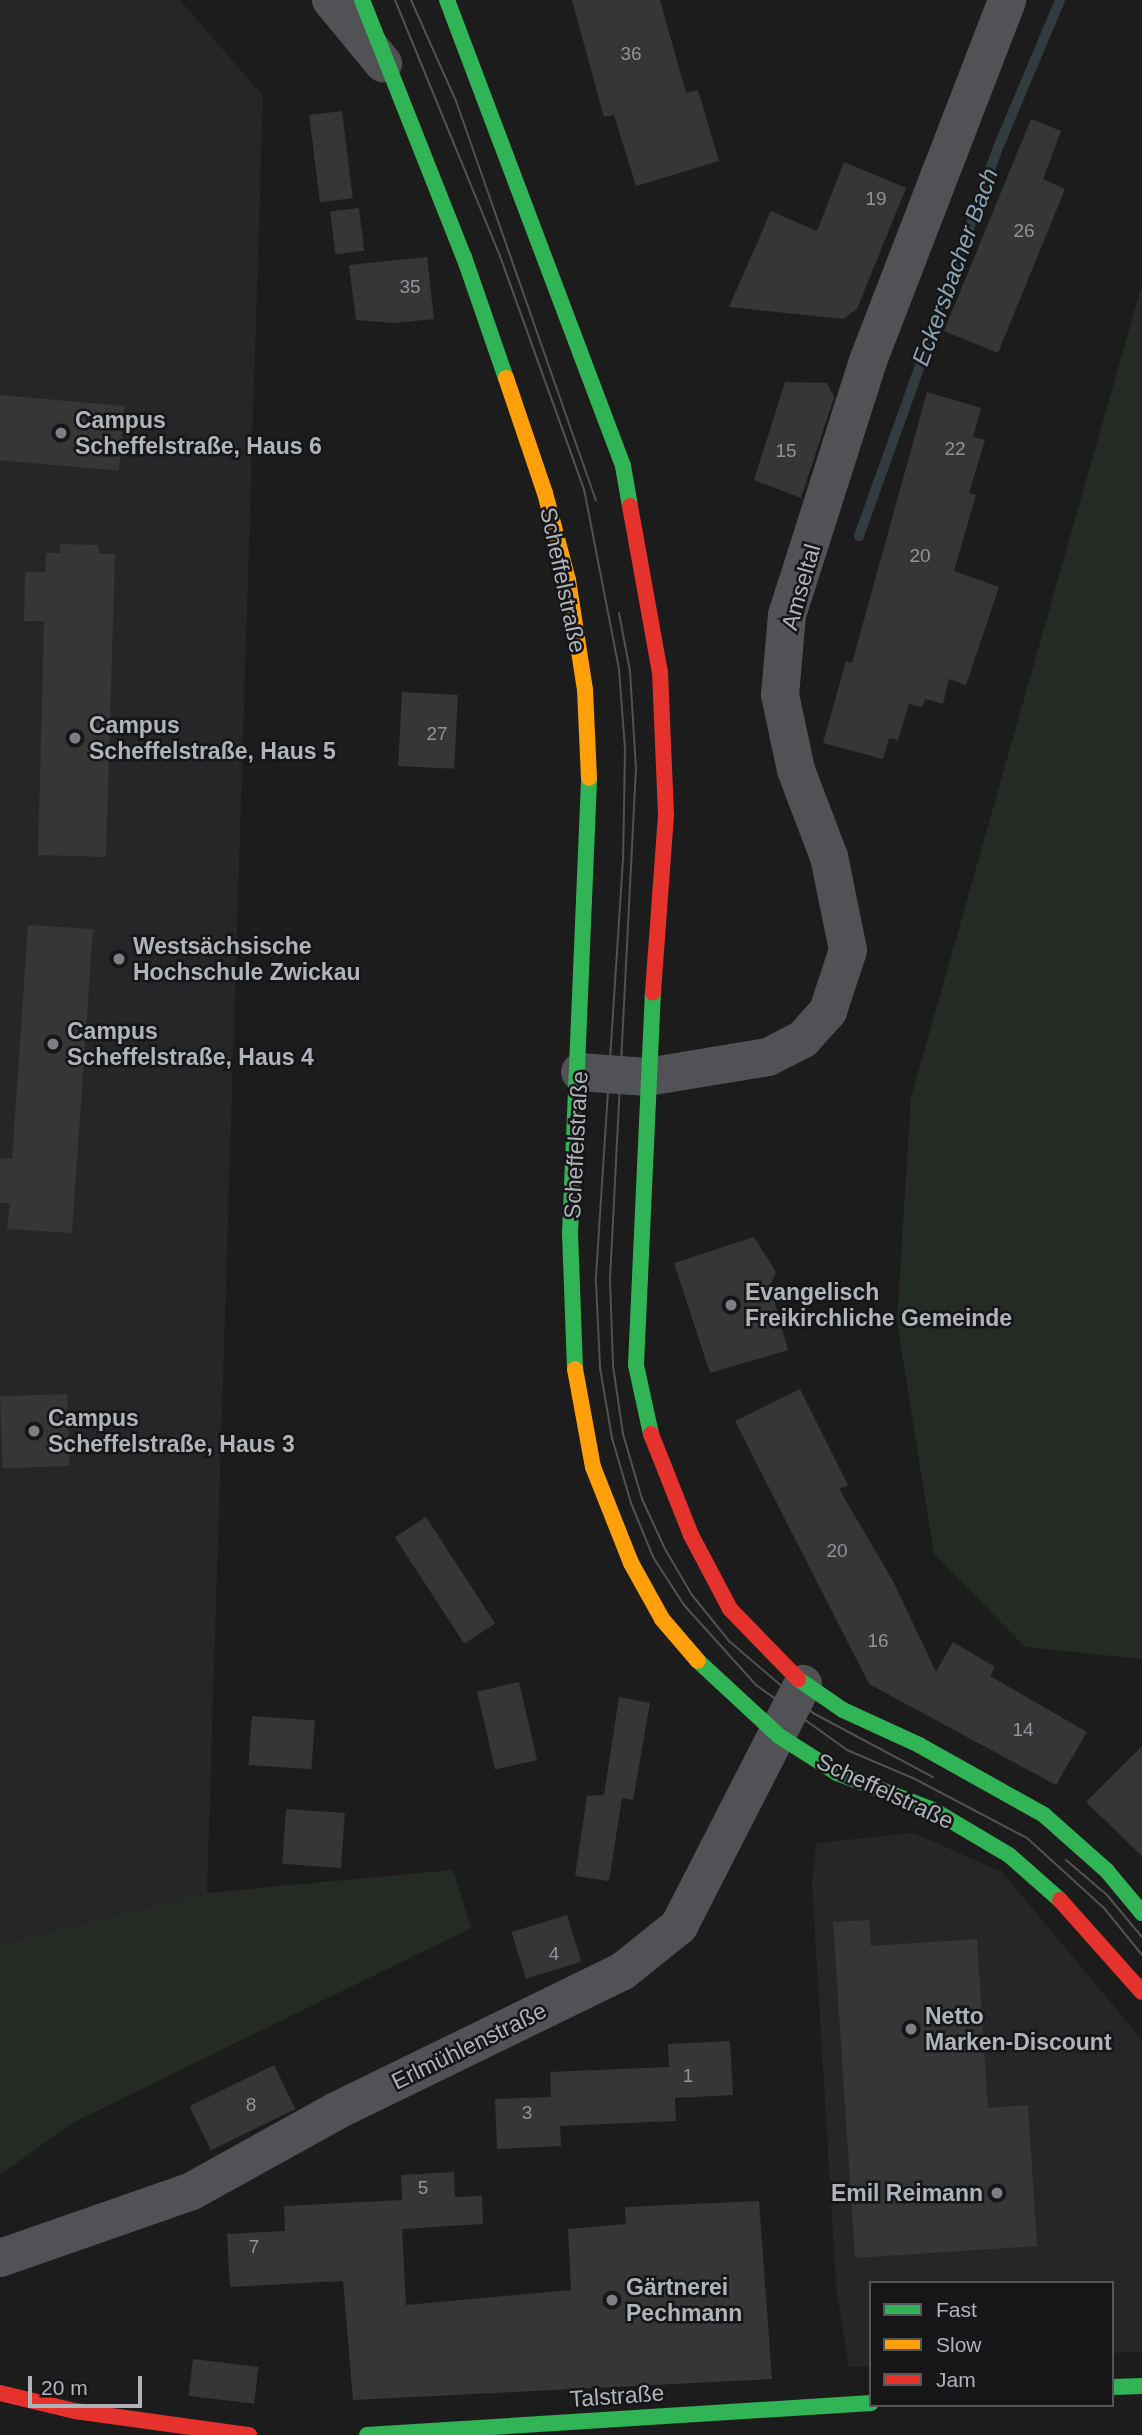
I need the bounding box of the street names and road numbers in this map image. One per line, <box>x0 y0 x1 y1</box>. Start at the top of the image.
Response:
street label: Scheffelstraße <box>534 505 592 655</box>
street label: Amseltal <box>776 541 826 633</box>
street label: Scheffelstraße <box>558 1070 594 1220</box>
street label: Scheffelstraße <box>812 1747 958 1835</box>
street label: Erlmühlenstraße <box>387 1997 551 2095</box>
street label: Talstraße <box>569 2379 665 2413</box>

